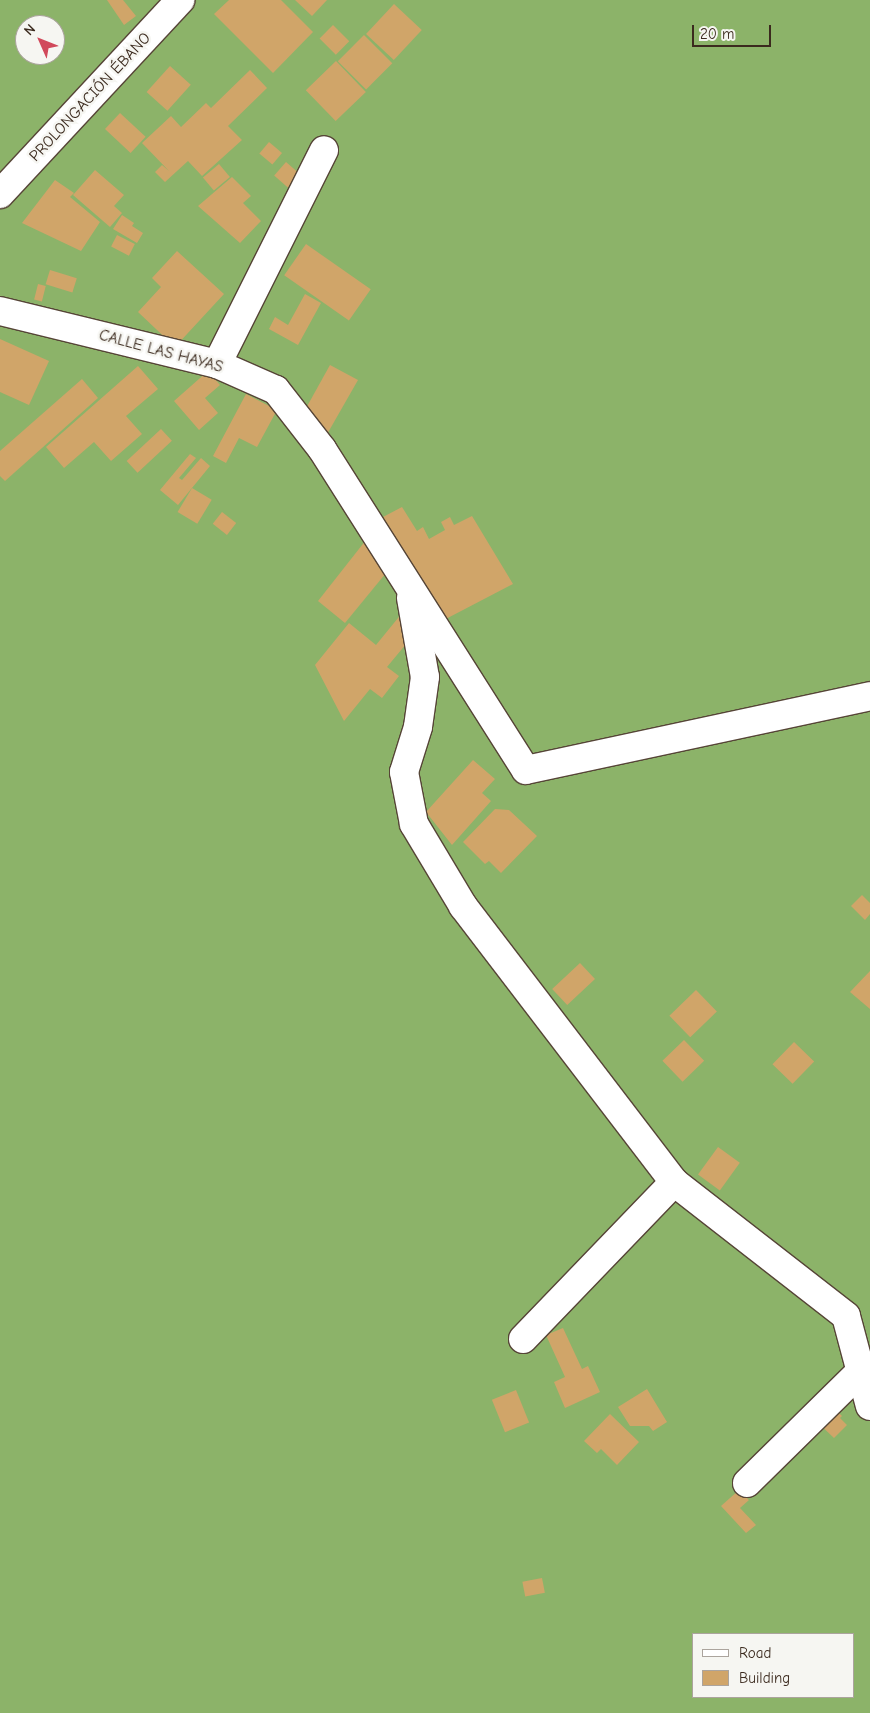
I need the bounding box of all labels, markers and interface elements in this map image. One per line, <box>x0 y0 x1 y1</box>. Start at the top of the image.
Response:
north arrow <box>15 15 65 65</box>
scale bar <box>695 15 774 47</box>
text: 20 m <box>700 25 734 43</box>
street label: PROLONGACIÓN ÉBANO <box>25 29 155 165</box>
street label: CALLE LAS HAYAS <box>97 325 225 377</box>
legend <box>692 1633 855 1698</box>
text: Road <box>739 1644 771 1662</box>
text: Building <box>739 1669 790 1687</box>

